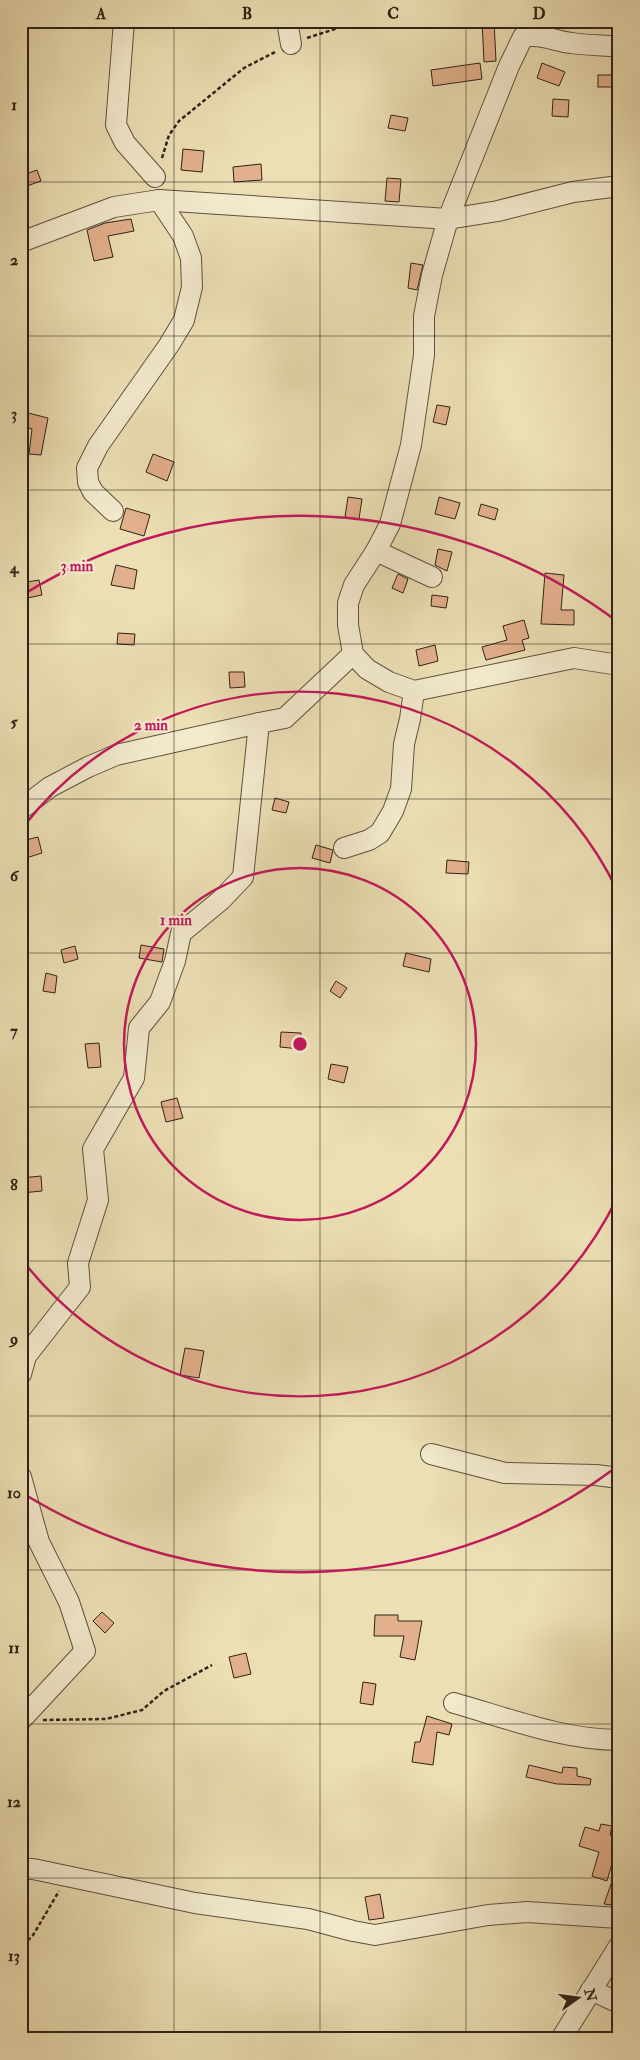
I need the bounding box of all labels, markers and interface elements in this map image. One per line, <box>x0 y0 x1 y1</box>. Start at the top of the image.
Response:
text: A <box>95 4 107 24</box>
text: B <box>242 4 252 24</box>
text: C <box>387 4 399 24</box>
text: D <box>532 4 546 24</box>
text: 1 <box>11 95 17 115</box>
text: 2 <box>10 250 18 270</box>
text: 3 <box>11 404 17 424</box>
text: 3 min <box>61 557 93 576</box>
text: 4 <box>9 558 20 578</box>
text: 5 <box>10 712 18 732</box>
text: 2 min <box>134 716 168 735</box>
text: 6 <box>10 866 20 886</box>
text: 1 min <box>160 911 192 930</box>
text: 7 <box>10 1021 18 1041</box>
centre of rings <box>291 1035 309 1053</box>
text: 8 <box>10 1175 18 1195</box>
text: 9 <box>8 1329 18 1349</box>
text: 10 <box>7 1483 21 1503</box>
text: 11 <box>8 1638 20 1658</box>
text: 12 <box>7 1792 21 1812</box>
text: 13 <box>8 1946 20 1966</box>
north arrow <box>552 1972 602 2022</box>
text: N <box>580 1986 600 2004</box>

